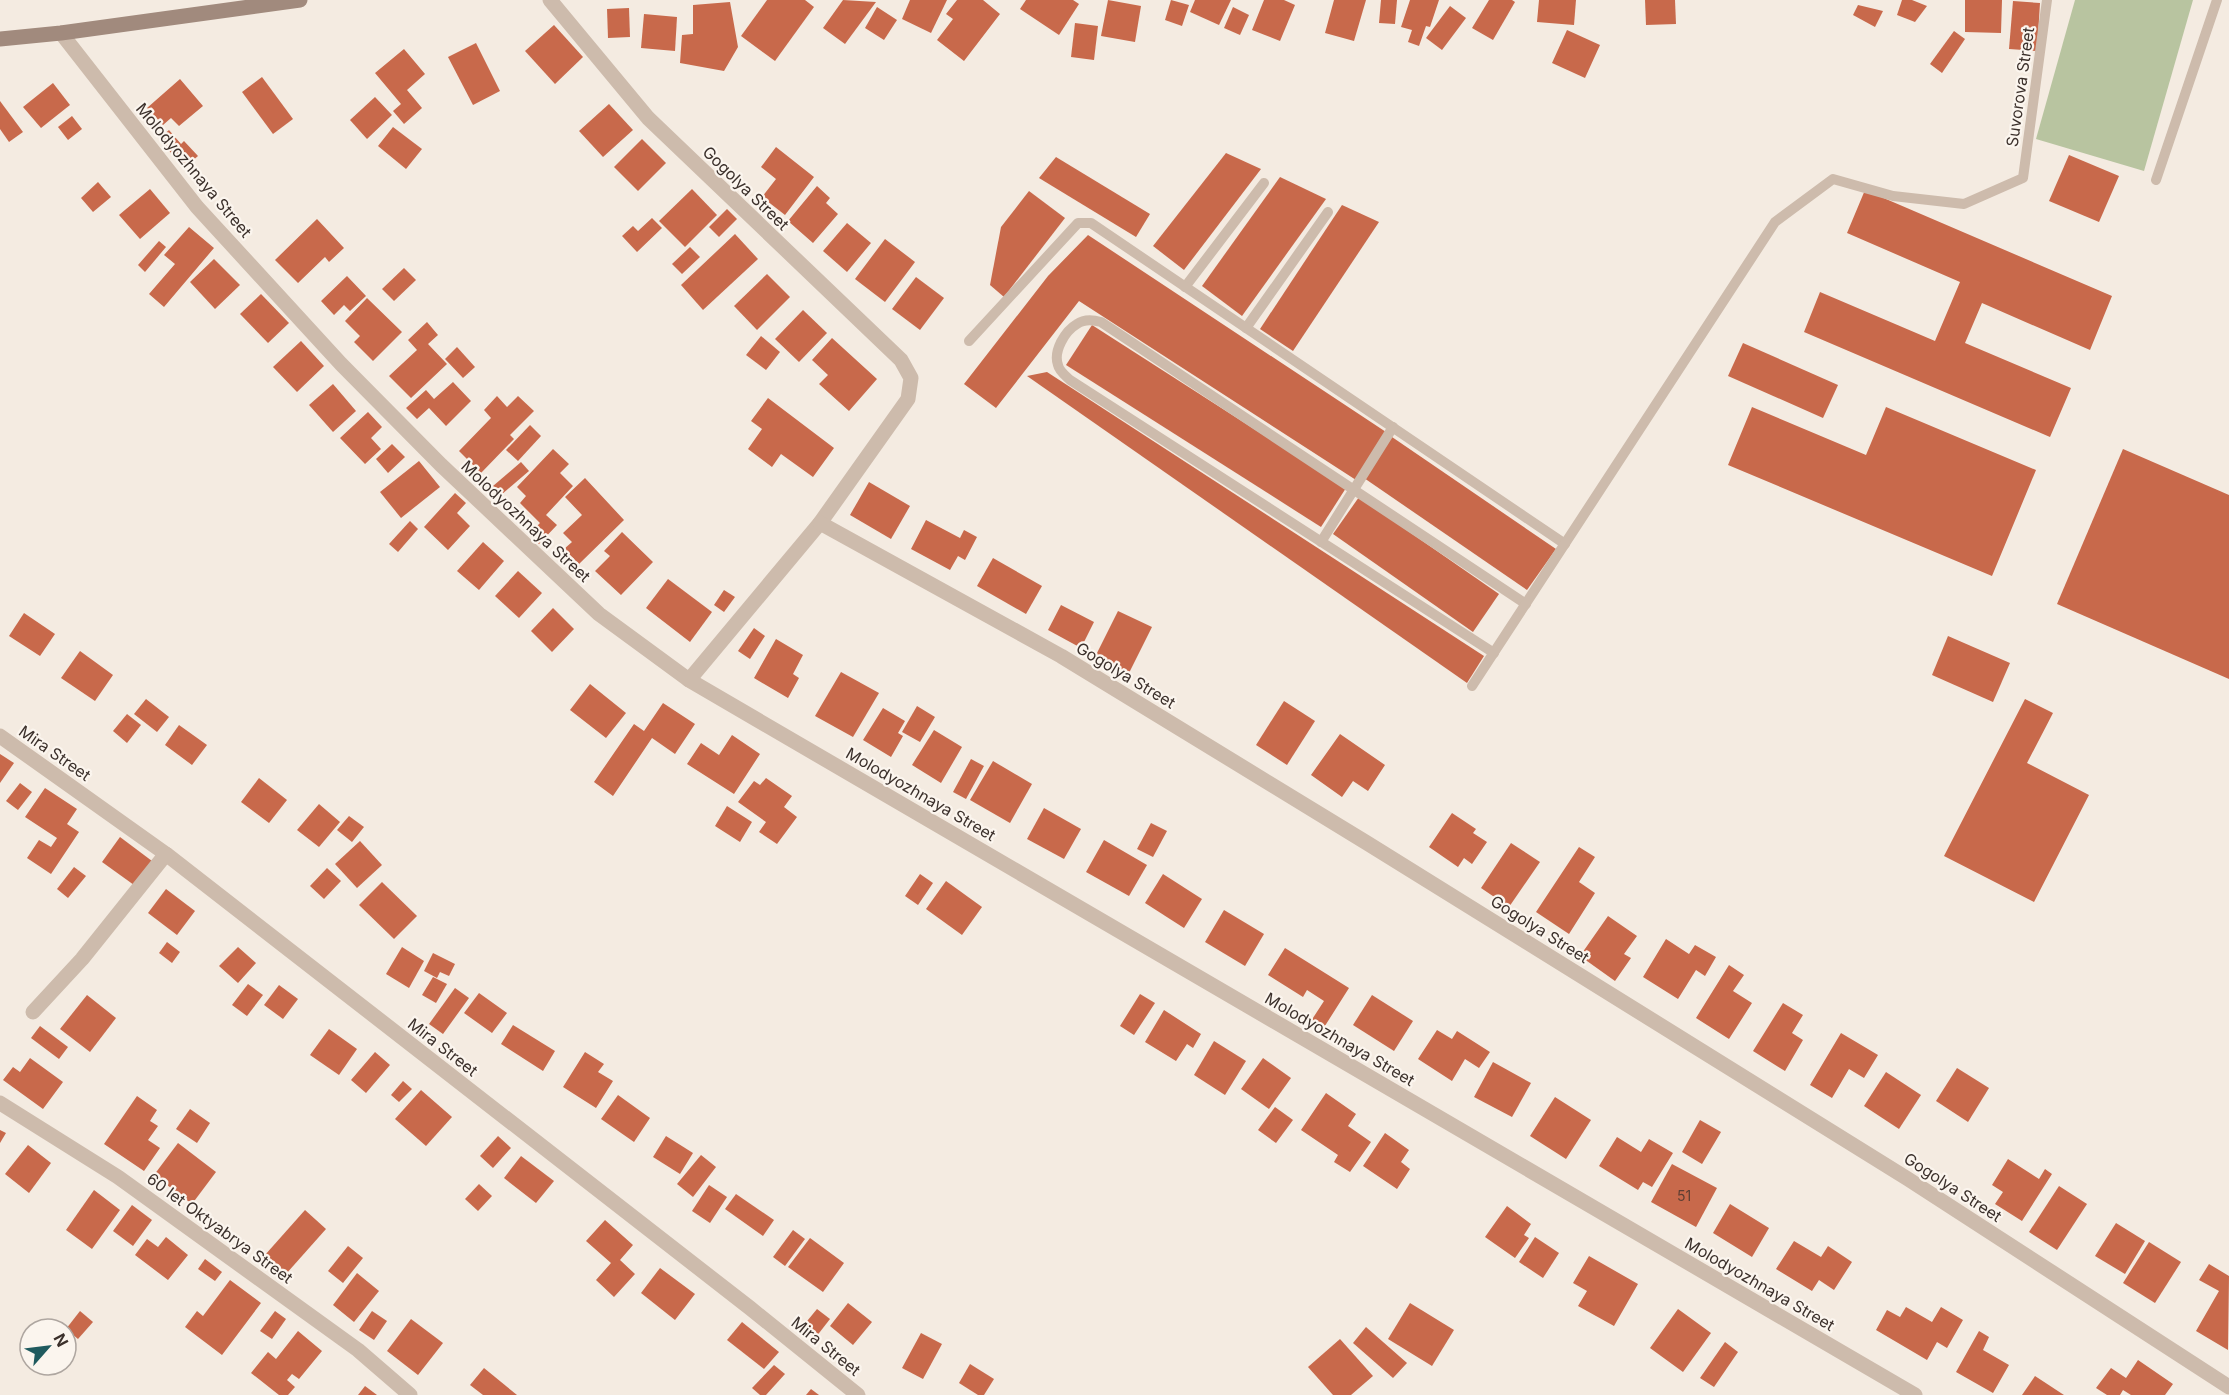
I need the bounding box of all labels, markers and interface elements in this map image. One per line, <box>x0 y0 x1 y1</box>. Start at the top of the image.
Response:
street label: Suvorova Street <box>2002 26 2038 148</box>
street label: Molodyozhnaya Street <box>132 99 256 241</box>
street label: Gogolya Street <box>699 142 793 234</box>
street label: Molodyozhnaya Street <box>457 456 595 586</box>
street label: Gogolya Street <box>1073 637 1179 713</box>
street label: Mira Street <box>15 721 95 785</box>
street label: Molodyozhnaya Street <box>843 743 999 845</box>
street label: Gogolya Street <box>1487 891 1593 967</box>
street label: Molodyozhnaya Street <box>1262 988 1418 1090</box>
street label: Mira Street <box>404 1014 482 1080</box>
street label: Gogolya Street <box>1900 1148 2006 1226</box>
street label: 60 let Oktyabrya Street <box>143 1168 297 1288</box>
house number: 51 <box>1677 1187 1691 1204</box>
street label: Molodyozhnaya Street <box>1682 1233 1838 1335</box>
street label: Mira Street <box>787 1312 865 1380</box>
north arrow <box>18 1317 78 1377</box>
text: N <box>50 1330 73 1350</box>

